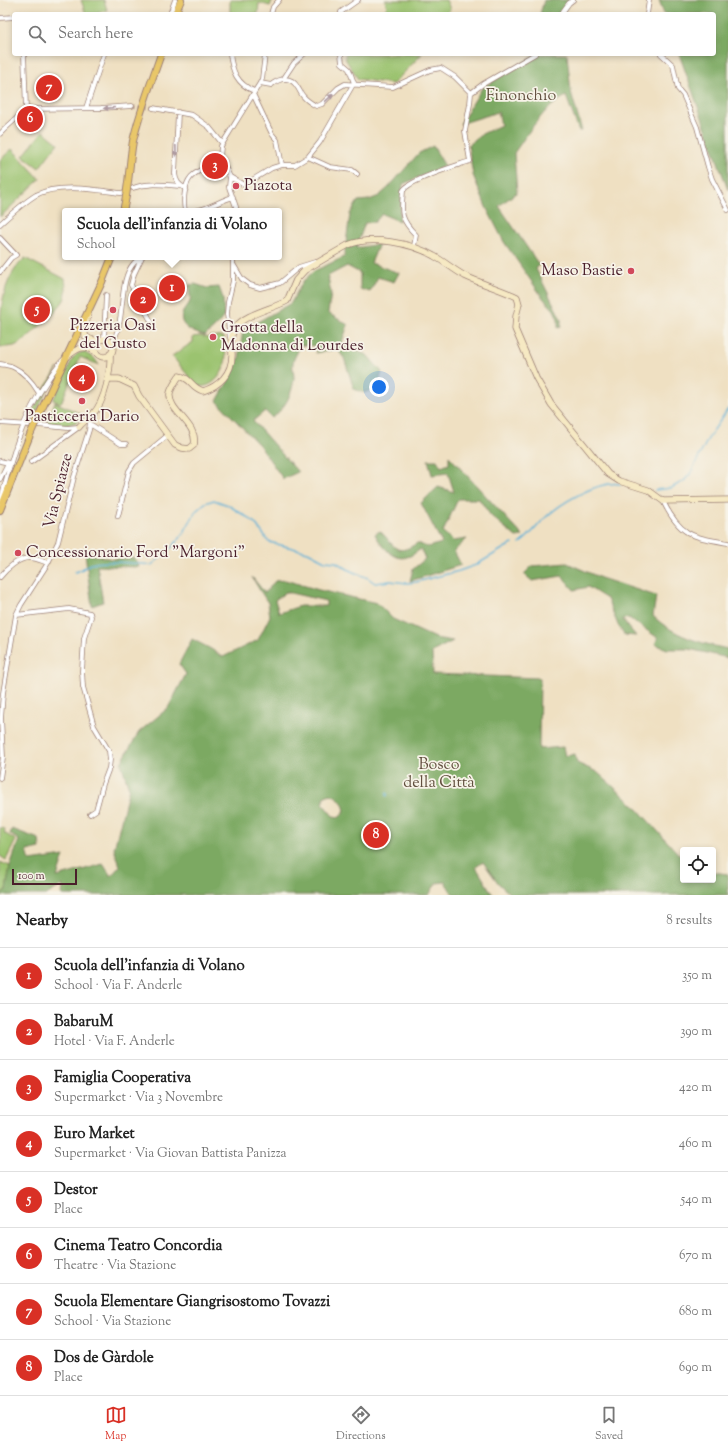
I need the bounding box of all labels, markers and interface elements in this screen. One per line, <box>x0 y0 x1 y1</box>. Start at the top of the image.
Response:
search box <box>12 12 716 56</box>
icon: search <box>26 23 48 45</box>
text: Search here <box>58 24 133 45</box>
pin: 7 <box>36 73 62 103</box>
park label: Finonchio <box>486 85 556 108</box>
one-way arrow <box>324 93 334 103</box>
pin: 6 <box>17 104 43 134</box>
one-way arrow <box>103 104 115 111</box>
one-way arrow <box>173 145 179 158</box>
pin: 3 <box>202 151 228 181</box>
place label: Piazota <box>244 175 293 198</box>
marker: Piazota <box>231 181 241 191</box>
popup <box>62 208 282 260</box>
text: Scuola dell'infanzia di Volano <box>77 215 267 236</box>
text: School <box>77 236 116 254</box>
place label: Maso Bastie <box>541 260 623 283</box>
marker: Maso Bastie <box>626 266 636 276</box>
pin: 1 <box>159 273 185 303</box>
pin: 2 <box>130 285 156 315</box>
pin: 5 <box>24 295 50 325</box>
marker: Pizzeria Oasi del Gusto <box>108 305 118 315</box>
place label: Pizzeria Oasi del Gusto <box>70 315 156 356</box>
place label: Grotta della Madonna di Lourdes <box>221 317 363 358</box>
marker: Grotta della Madonna di Lourdes <box>208 332 218 342</box>
pin: 4 <box>69 363 95 393</box>
your location <box>369 377 389 397</box>
marker: Pasticceria Dario <box>77 396 87 406</box>
place label: Pasticceria Dario <box>25 406 140 429</box>
street label: Via Spiazze <box>39 451 79 531</box>
place label: Concessionario Ford "Margoni" <box>26 542 245 565</box>
marker: Concessionario Ford "Margoni" <box>13 548 23 558</box>
park label: Bosco della Città <box>403 754 475 795</box>
pin: 8 <box>363 820 389 850</box>
map controls <box>680 847 716 883</box>
button: locate <box>680 847 716 883</box>
scale bar <box>12 867 77 886</box>
text: 100 m <box>18 868 45 884</box>
text: Nearby <box>16 909 68 933</box>
text: 8 results <box>666 912 712 930</box>
text: Scuola dell'infanzia di Volano <box>54 956 245 977</box>
text: 1 <box>27 967 31 985</box>
text: 350 m <box>682 967 712 985</box>
text: School · Via F. Anderle <box>54 977 182 995</box>
text: BabaruM <box>54 1012 113 1033</box>
text: 2 <box>26 1023 32 1041</box>
text: 390 m <box>680 1023 712 1041</box>
text: Hotel · Via F. Anderle <box>54 1033 175 1051</box>
text: Famiglia Cooperativa <box>54 1068 191 1089</box>
text: 3 <box>26 1079 32 1097</box>
text: 420 m <box>679 1079 712 1097</box>
text: Supermarket · Via 3 Novembre <box>54 1089 223 1107</box>
text: Euro Market <box>54 1124 135 1145</box>
text: 4 <box>26 1135 32 1153</box>
text: 460 m <box>679 1135 712 1153</box>
text: Supermarket · Via Giovan Battista Panizza <box>54 1145 287 1163</box>
text: Destor <box>54 1180 98 1201</box>
text: 5 <box>27 1191 31 1209</box>
text: 540 m <box>681 1191 712 1209</box>
text: Place <box>54 1201 83 1219</box>
text: Cinema Teatro Concordia <box>54 1236 222 1257</box>
text: 6 <box>26 1247 32 1265</box>
text: 670 m <box>679 1247 712 1265</box>
text: Theatre · Via Stazione <box>54 1257 176 1275</box>
text: Scuola Elementare Giangrisostomo Tovazzi <box>54 1292 330 1313</box>
text: 7 <box>26 1303 32 1321</box>
text: 680 m <box>679 1303 712 1321</box>
text: School · Via Stazione <box>54 1313 171 1331</box>
text: Dos de Gàrdole <box>54 1348 154 1369</box>
text: 8 <box>26 1359 32 1377</box>
text: 690 m <box>679 1359 712 1377</box>
text: Place <box>54 1369 83 1387</box>
tab: Map <box>105 1404 127 1444</box>
tab: Directions <box>336 1404 386 1444</box>
tab: Saved <box>595 1404 623 1444</box>

